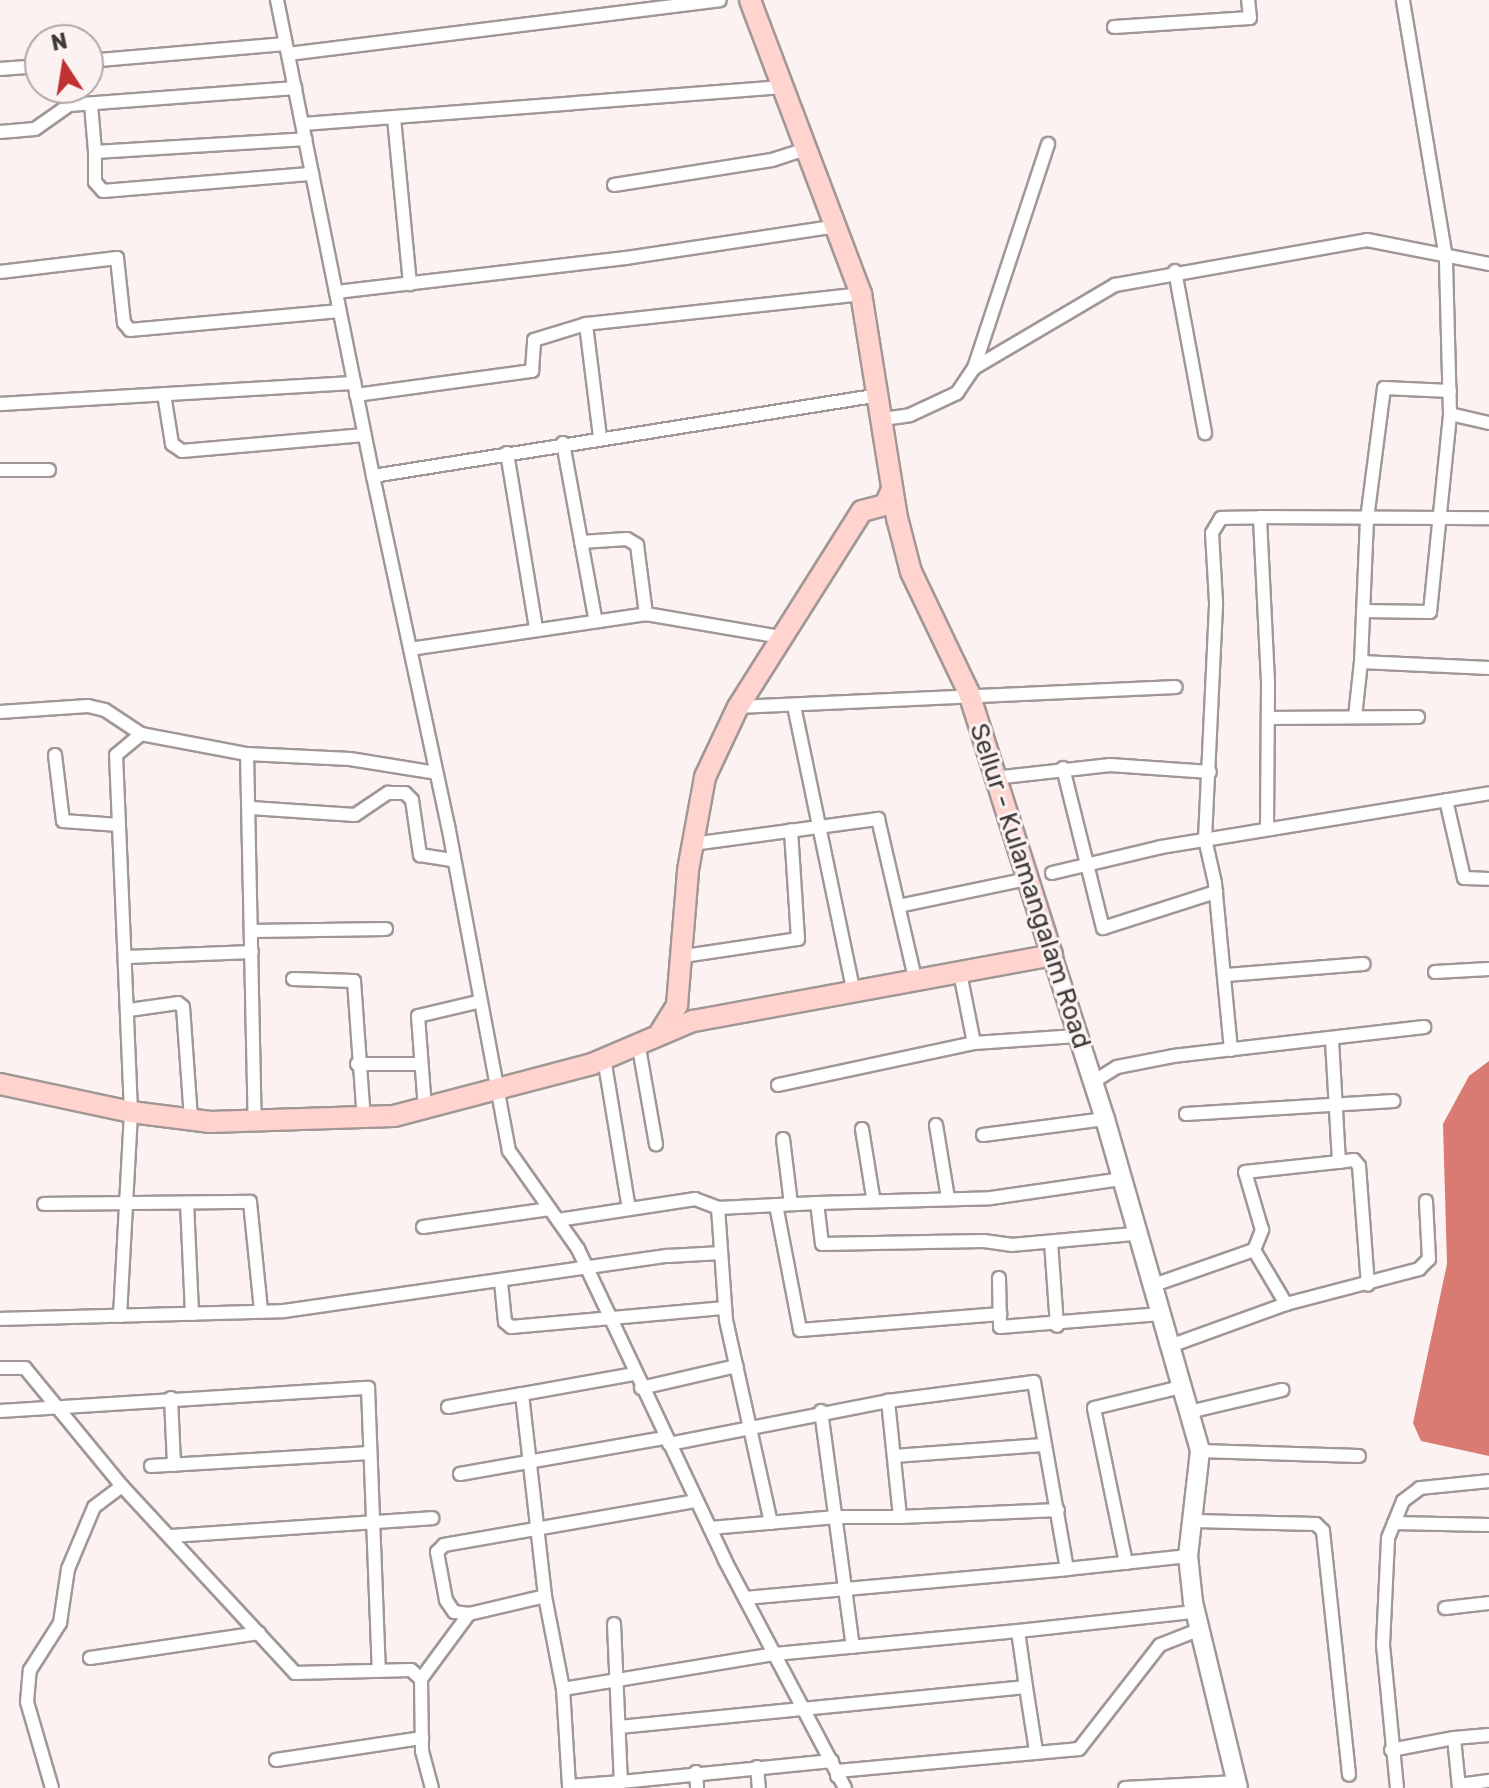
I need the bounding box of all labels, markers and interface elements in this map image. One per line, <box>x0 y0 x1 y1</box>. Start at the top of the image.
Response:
north arrow <box>24 24 104 104</box>
text: N <box>49 27 70 57</box>
street label: Sellur - Kulamangalam Road <box>963 719 1097 1053</box>

